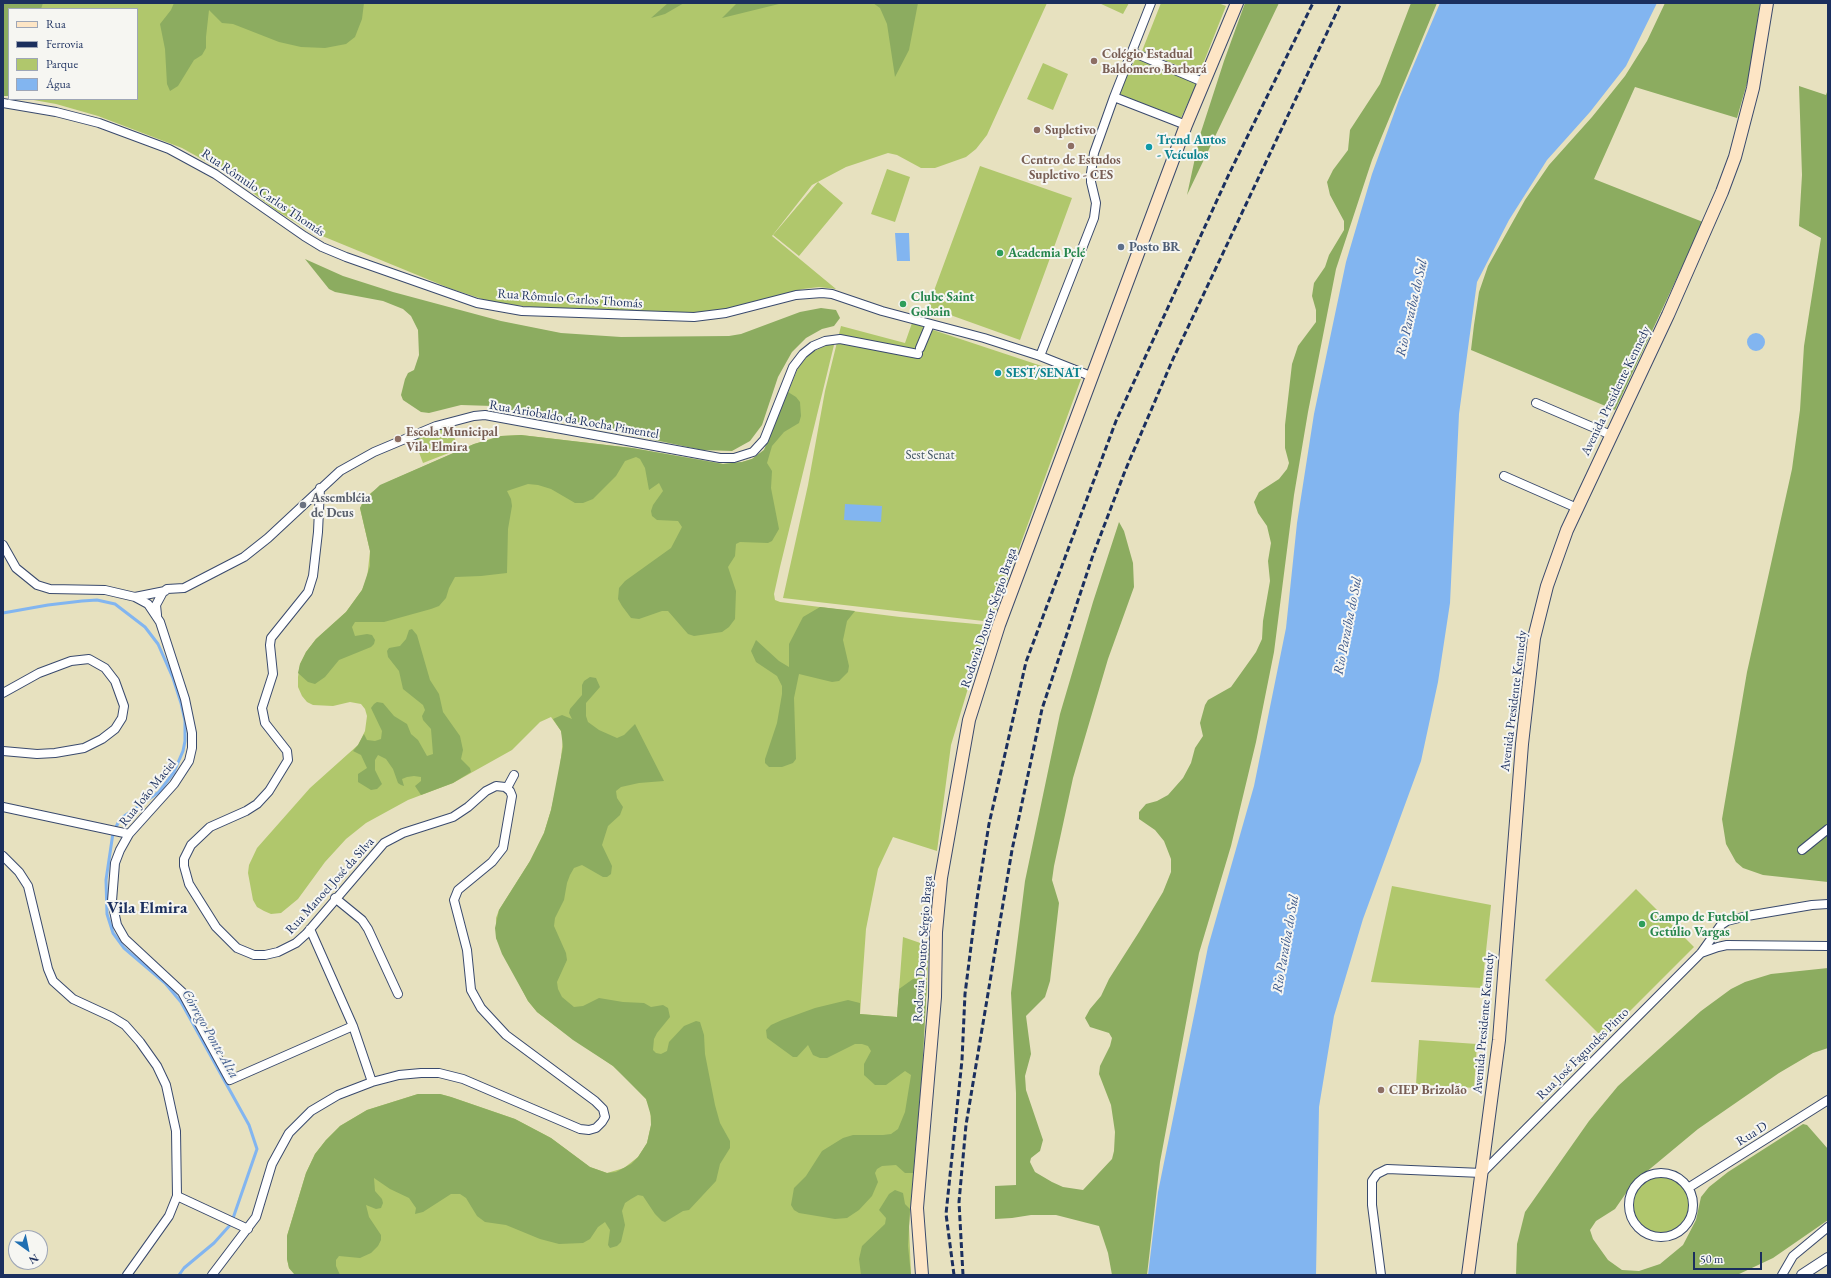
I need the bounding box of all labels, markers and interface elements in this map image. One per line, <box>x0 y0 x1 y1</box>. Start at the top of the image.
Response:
legend <box>8 8 138 100</box>
text: Rua <box>46 16 66 32</box>
text: Ferrovia <box>46 36 83 52</box>
place label: Colégio Estadual Baldomero Barbará <box>1102 46 1207 77</box>
text: Parque <box>46 56 78 72</box>
marker: Colégio Estadual Baldomero Barbará <box>1089 56 1099 66</box>
text: Água <box>46 76 71 92</box>
place label: Supletivo <box>1045 122 1096 138</box>
marker: Supletivo <box>1032 125 1042 135</box>
place label: Trend Autos - Veículos <box>1157 132 1226 163</box>
marker: Centro de Estudos Supletivo - CES <box>1066 141 1076 151</box>
marker: Trend Autos - Veículos <box>1144 142 1154 152</box>
street label: Rua Rômulo Carlos Thomás <box>198 146 328 240</box>
place label: Centro de Estudos Supletivo - CES <box>1021 152 1121 183</box>
place label: Posto BR <box>1129 239 1180 255</box>
marker: Posto BR <box>1116 242 1126 252</box>
place label: Academia Pelé <box>1008 245 1085 261</box>
marker: Academia Pelé <box>995 248 1005 258</box>
water label: Rio Paraíba do Sul <box>1393 258 1431 358</box>
street label: Rua Rômulo Carlos Thomás <box>497 286 643 312</box>
place label: Clube Saint Gobain <box>911 289 974 320</box>
marker: Clube Saint Gobain <box>898 299 908 309</box>
street label: Avenida Presidente Kennedy <box>1578 324 1654 458</box>
place label: SEST/SENAT <box>1006 365 1081 381</box>
marker: SEST/SENAT <box>993 368 1003 378</box>
street label: Rua Ariobaldo da Rocha Pimentel <box>488 397 660 443</box>
place label: Escola Municipal Vila Elmira <box>406 424 498 455</box>
marker: Escola Municipal Vila Elmira <box>393 434 403 444</box>
park label: Sest Senat <box>905 447 955 463</box>
place label: Assembléia de Deus <box>311 490 371 521</box>
marker: Assembléia de Deus <box>298 500 308 510</box>
street label: Rodovia Doutor Sérgio Braga <box>958 546 1020 690</box>
water label: Rio Paraíba do Sul <box>1330 576 1366 676</box>
street label: Avenida Presidente Kennedy <box>1498 630 1530 772</box>
street label: Rua João Maciel <box>116 756 180 830</box>
street label: Rua Manoel José da Silva <box>282 834 378 938</box>
street label: Rodovia Doutor Sérgio Braga <box>910 875 936 1023</box>
water label: Rio Paraíba do Sul <box>1269 894 1303 994</box>
district label: Vila Elmira <box>107 898 187 918</box>
place label: Campo de Futebol Getúlio Vargas <box>1650 909 1749 940</box>
marker: Campo de Futebol Getúlio Vargas <box>1637 919 1647 929</box>
street label: Avenida Presidente Kennedy <box>1470 952 1498 1094</box>
water label: Córrego Ponte Alta <box>178 987 242 1081</box>
street label: Rua José Fagundes Pinto <box>1534 1005 1632 1103</box>
place label: CIEP Brizolão <box>1389 1082 1467 1098</box>
marker: CIEP Brizolão <box>1376 1085 1386 1095</box>
street label: Rua D <box>1734 1118 1770 1150</box>
north arrow <box>8 1230 48 1270</box>
scale bar <box>1695 1244 1764 1270</box>
text: N <box>26 1251 42 1268</box>
text: 50 m <box>1700 1251 1723 1267</box>

